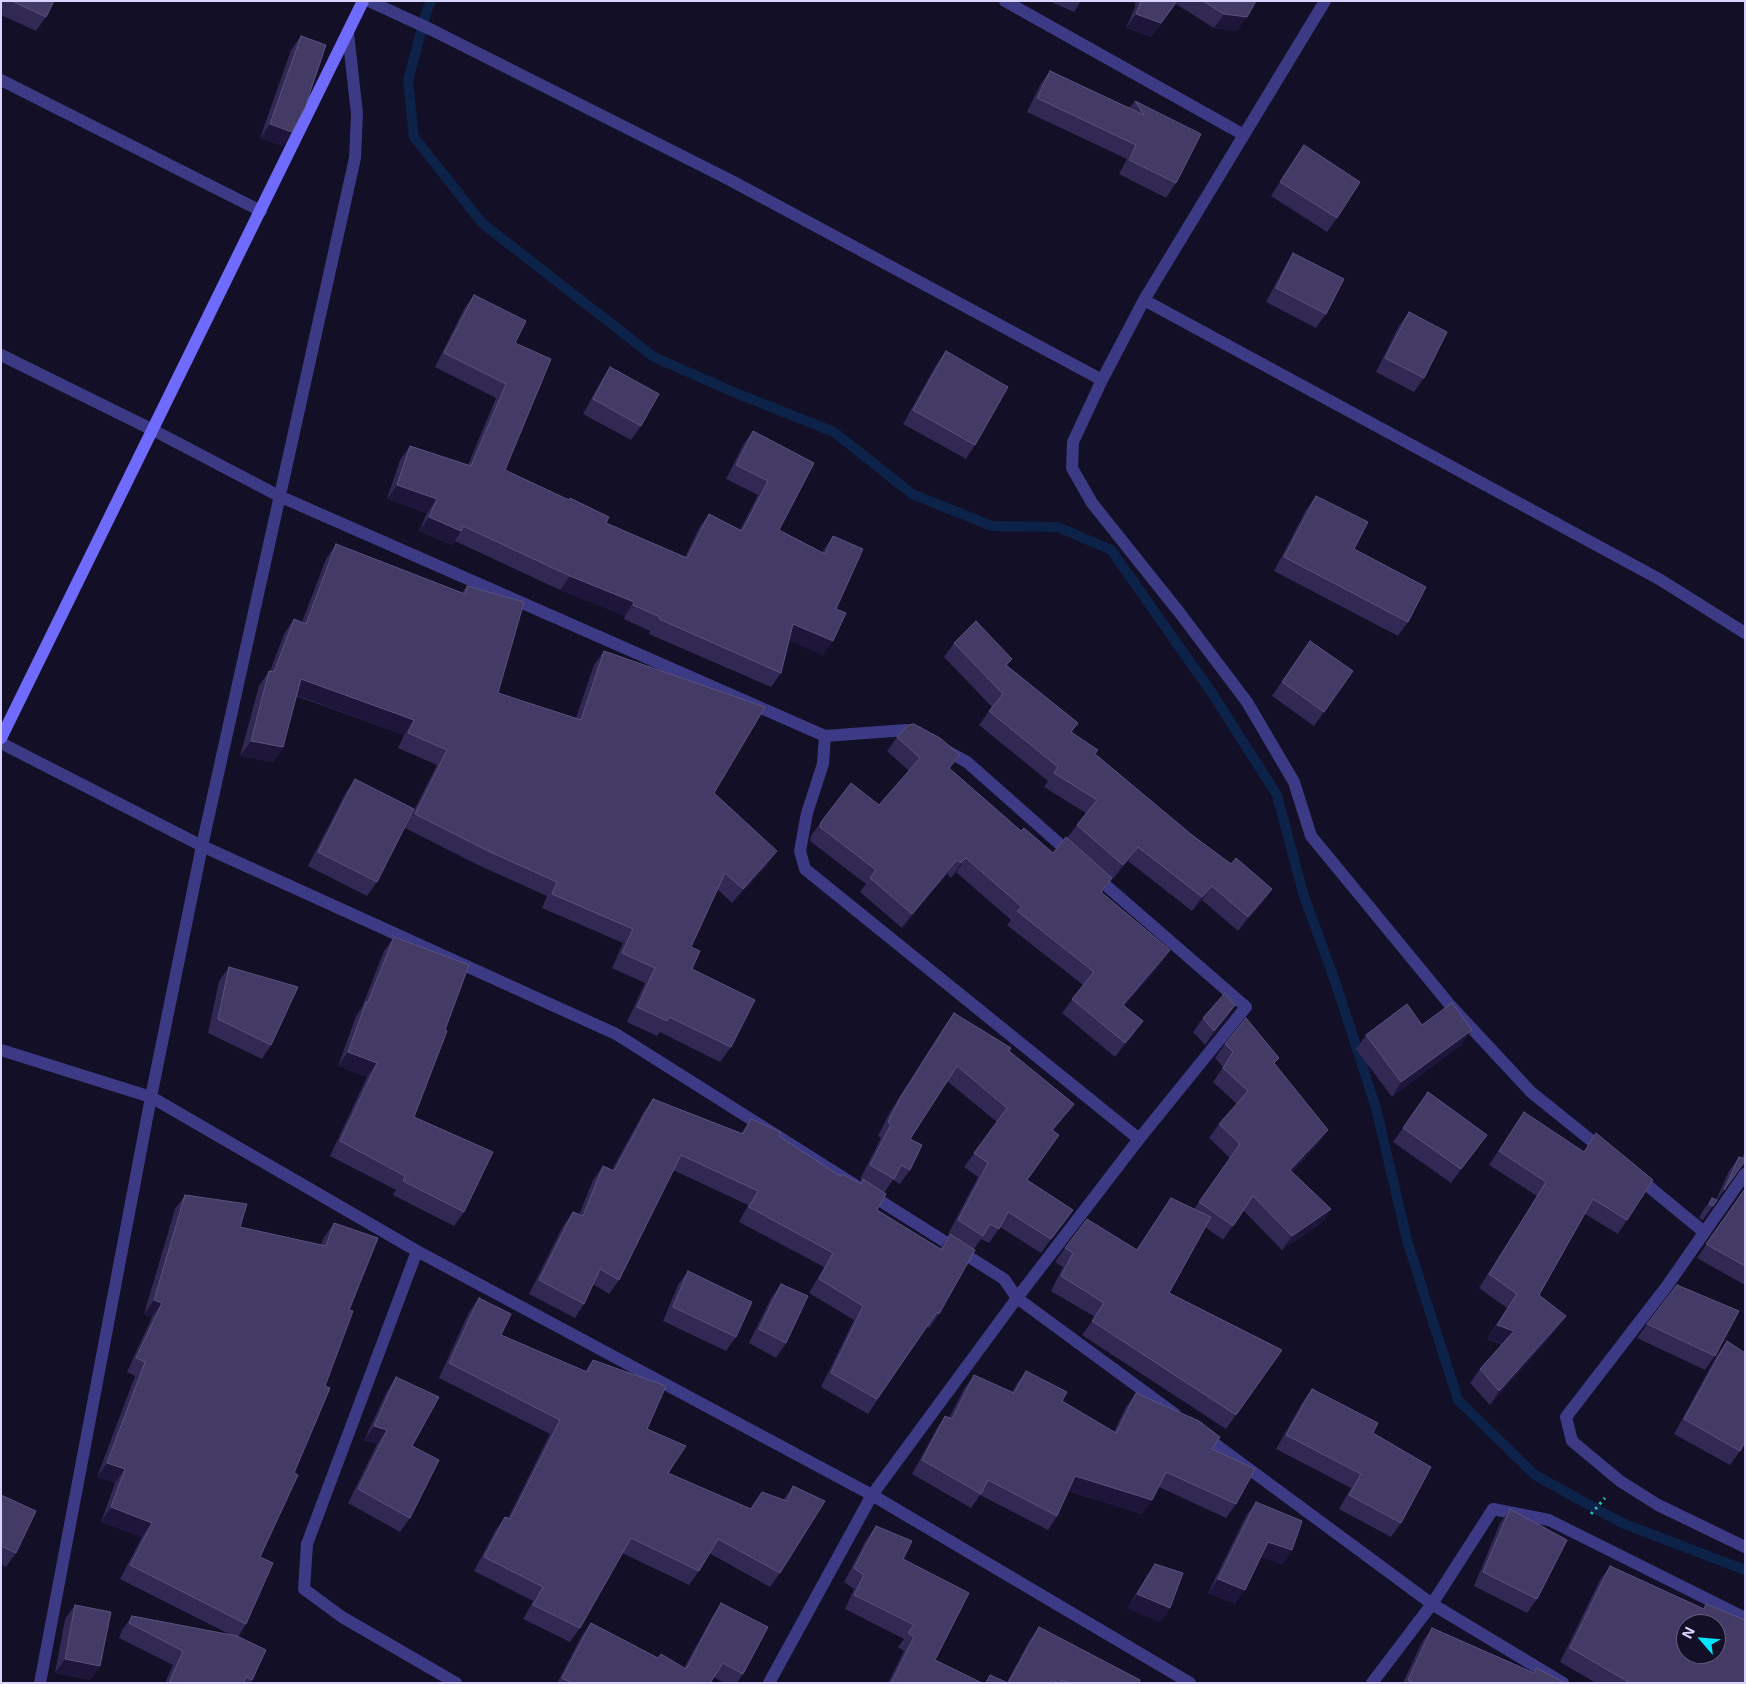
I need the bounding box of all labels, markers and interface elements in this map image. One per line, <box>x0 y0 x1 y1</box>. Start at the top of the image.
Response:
north arrow <box>1676 1614 1726 1664</box>
text: N <box>1678 1624 1698 1641</box>

